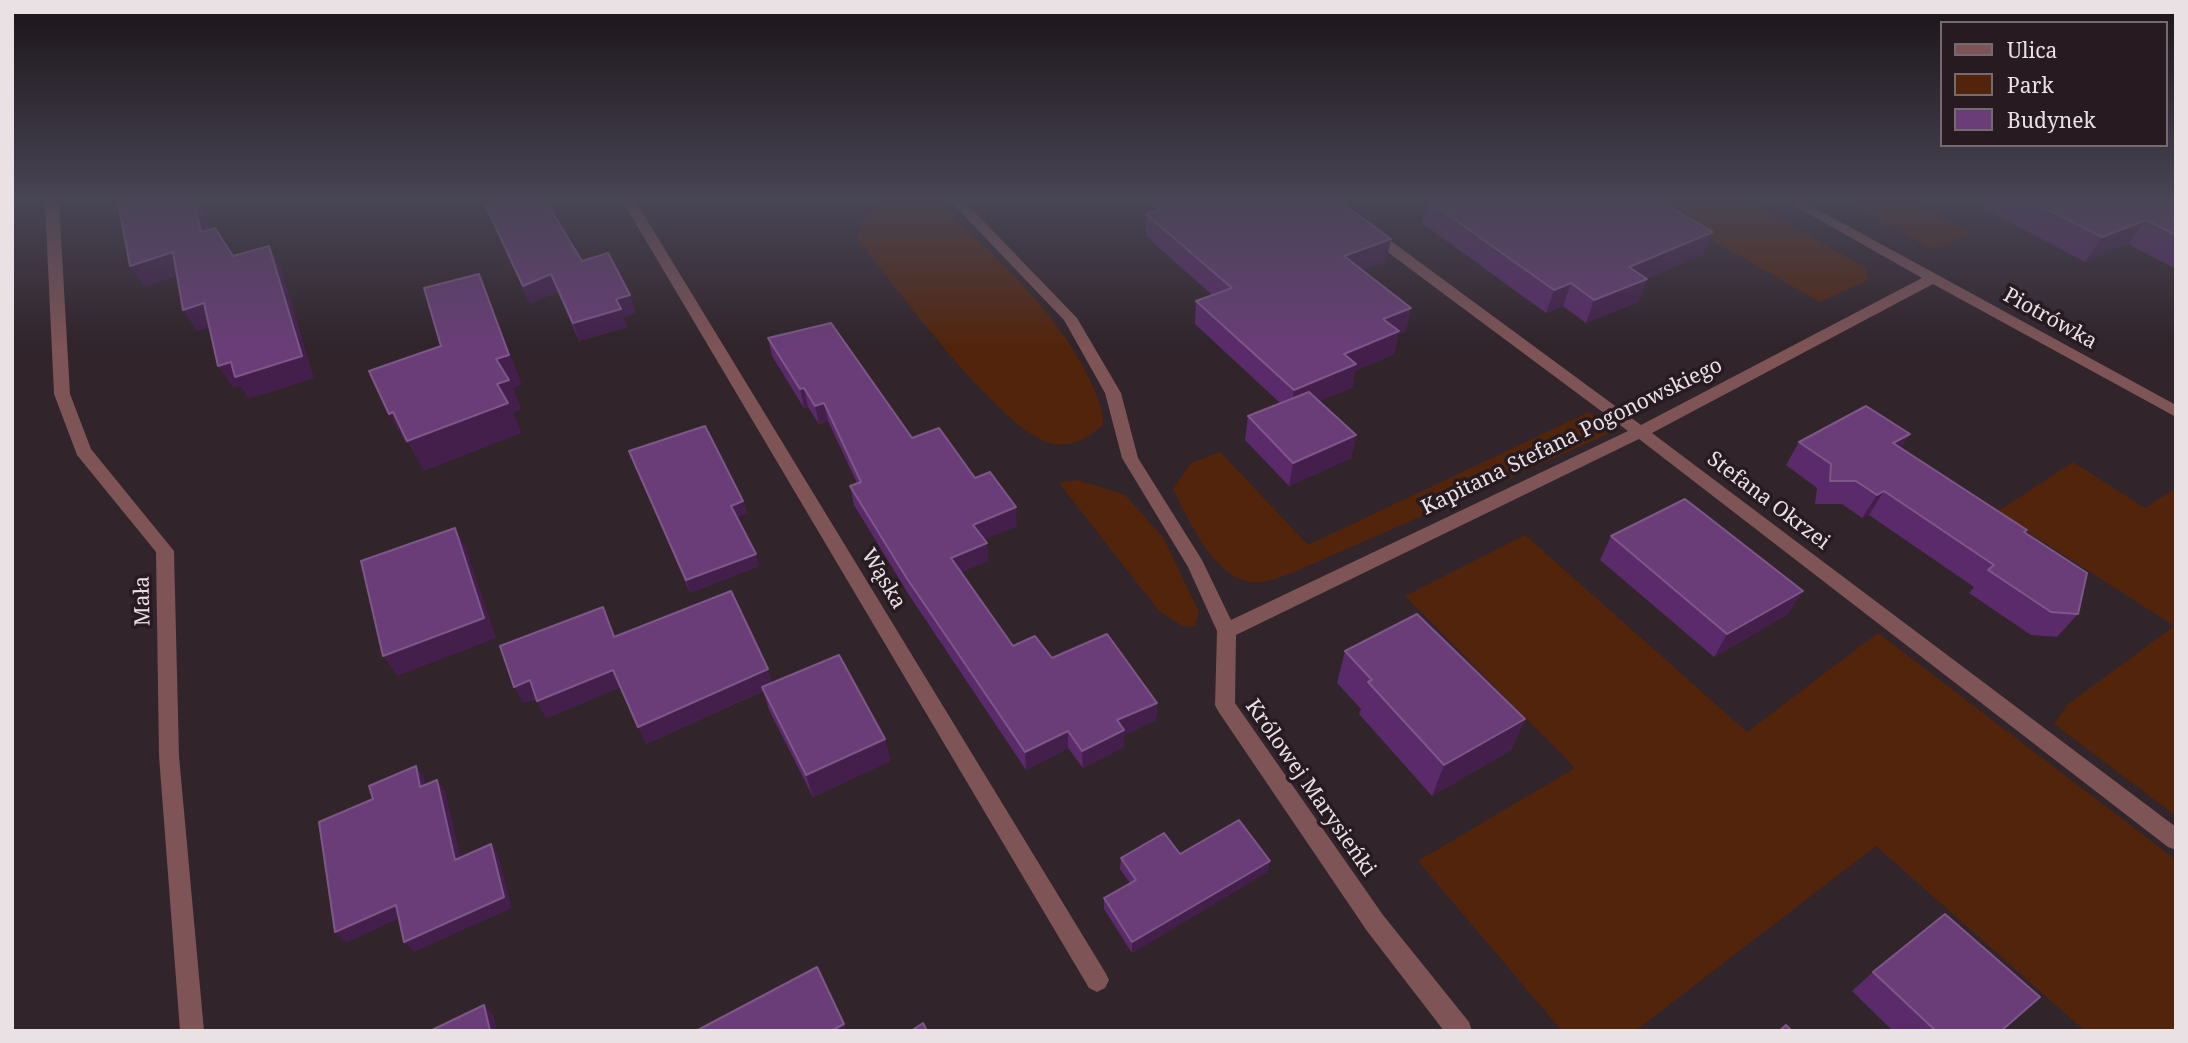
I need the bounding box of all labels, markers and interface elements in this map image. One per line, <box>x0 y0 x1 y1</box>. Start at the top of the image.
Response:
legend <box>1940 21 2167 147</box>
text: Ulica <box>2007 36 2057 64</box>
text: Park <box>2007 71 2054 99</box>
text: Budynek <box>2007 106 2096 134</box>
street label: Piotrówka <box>1999 283 2101 355</box>
street label: Kapitana Stefana Pogonowskiego <box>1417 353 1727 521</box>
street label: Stefana Okrzei <box>1702 447 1834 555</box>
street label: Wąska <box>855 544 911 614</box>
street label: Mała <box>130 576 156 626</box>
street label: Królowej Marysieńki <box>1240 695 1380 881</box>

